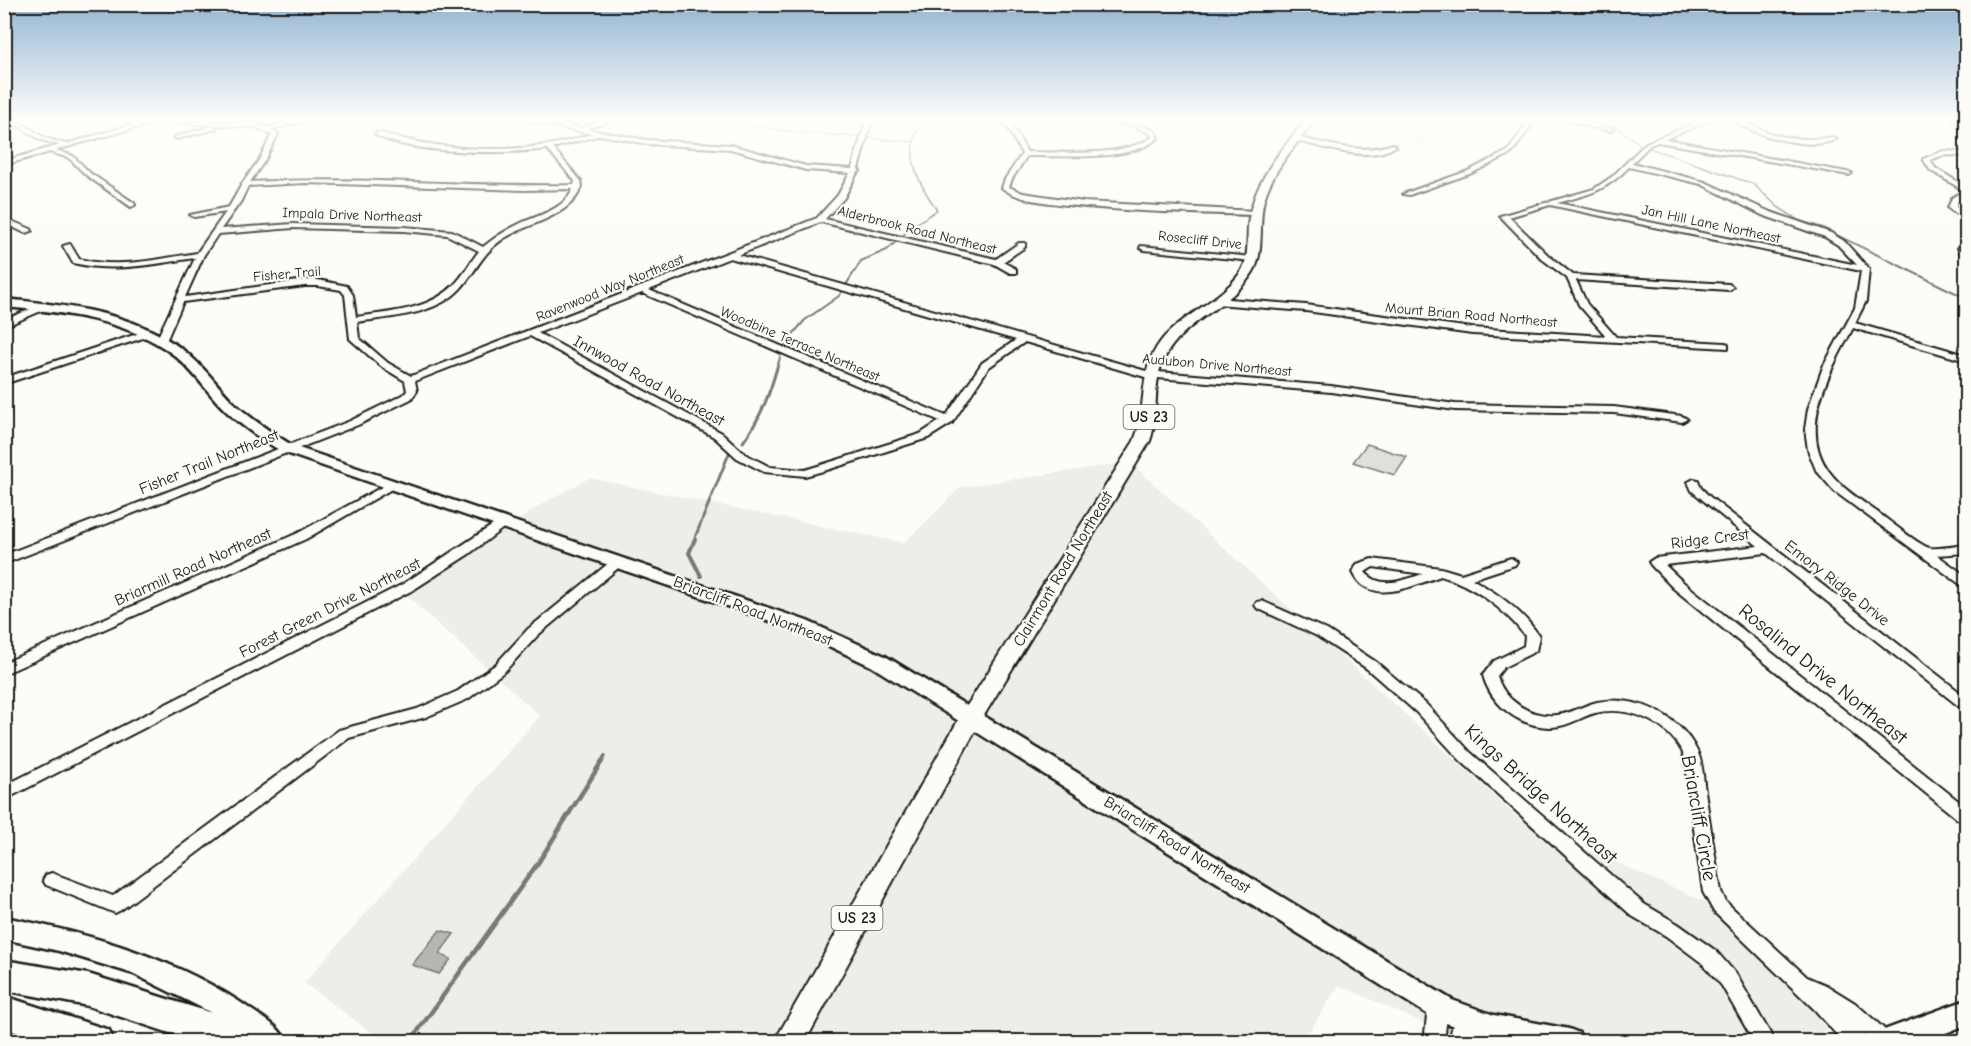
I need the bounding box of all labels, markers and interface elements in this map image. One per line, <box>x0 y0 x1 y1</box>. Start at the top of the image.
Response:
street label: Jan Hill Lane Northeast <box>1640 201 1783 247</box>
street label: Alderbrook Road Northeast <box>836 202 999 258</box>
street label: Impala Drive Northeast <box>282 204 423 226</box>
street label: Rosecliff Drive <box>1157 227 1243 253</box>
street label: Ravenwood Way Northeast <box>534 250 687 325</box>
street label: Fisher Trail <box>252 263 322 285</box>
street label: Mount Brian Road Northeast <box>1384 299 1559 331</box>
street label: Woodbine Terrace Northeast <box>718 303 883 386</box>
street label: Innwood Road Northeast <box>570 332 728 430</box>
street label: Audubon Drive Northeast <box>1142 350 1293 380</box>
road number: US 23 <box>1124 405 1174 429</box>
street label: Fisher Trail Northeast <box>137 426 282 498</box>
street label: Clairmont Road Northeast <box>1009 488 1117 650</box>
street label: Briarmill Road Northeast <box>112 524 275 610</box>
street label: Ridge Crest <box>1670 525 1751 553</box>
street label: Emory Ridge Drive <box>1781 536 1893 630</box>
street label: Forest Green Drive Northeast <box>236 554 424 662</box>
street label: Briarcliff Road Northeast <box>671 572 836 650</box>
street label: Rosalind Drive Northeast <box>1734 599 1913 750</box>
street label: Kings Bridge Northeast <box>1460 719 1623 870</box>
street label: Briarcliff Circle <box>1677 753 1721 883</box>
street label: Briarcliff Road Northeast <box>1101 793 1254 898</box>
road number: US 23 <box>832 906 882 930</box>

